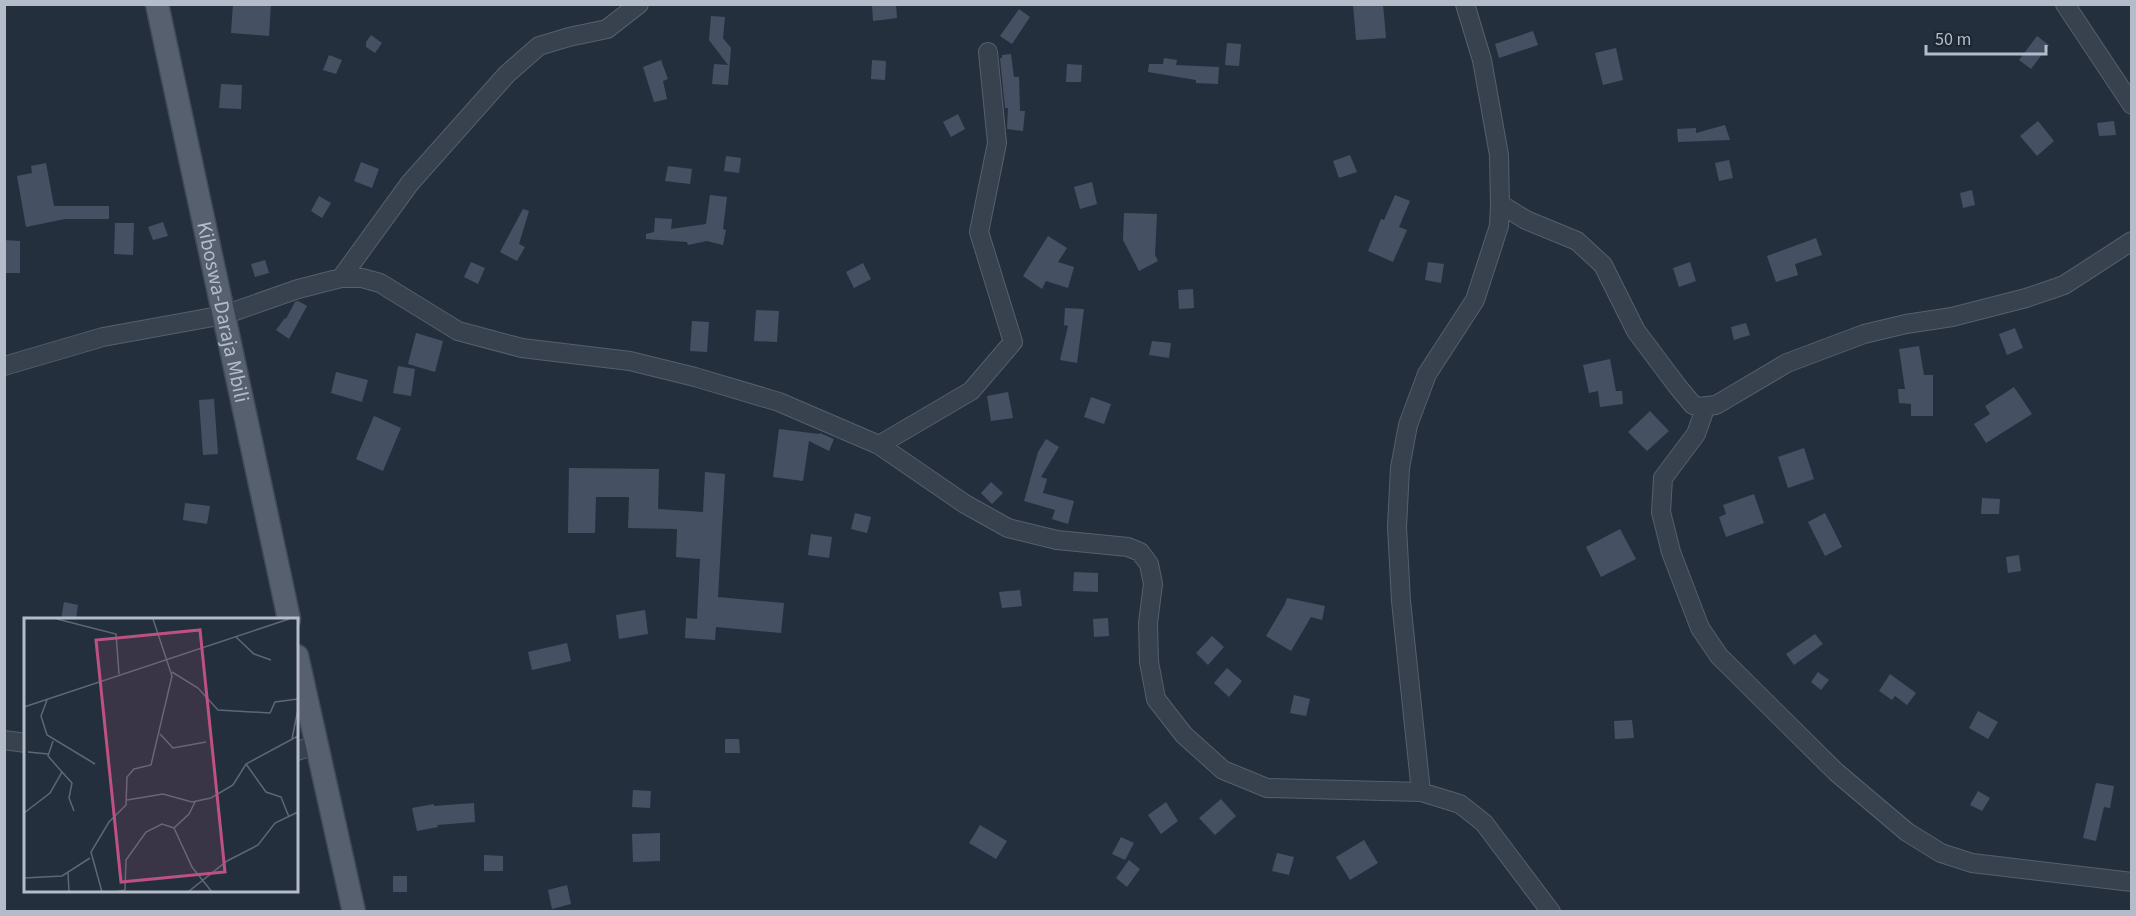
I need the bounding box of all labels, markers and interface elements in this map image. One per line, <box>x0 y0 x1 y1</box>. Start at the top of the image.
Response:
scale bar <box>1926 18 2046 56</box>
text: 50 m <box>1935 27 1971 52</box>
street label: Kiboswa-Daraja Mbili <box>189 219 257 405</box>
inset map <box>24 618 298 892</box>

